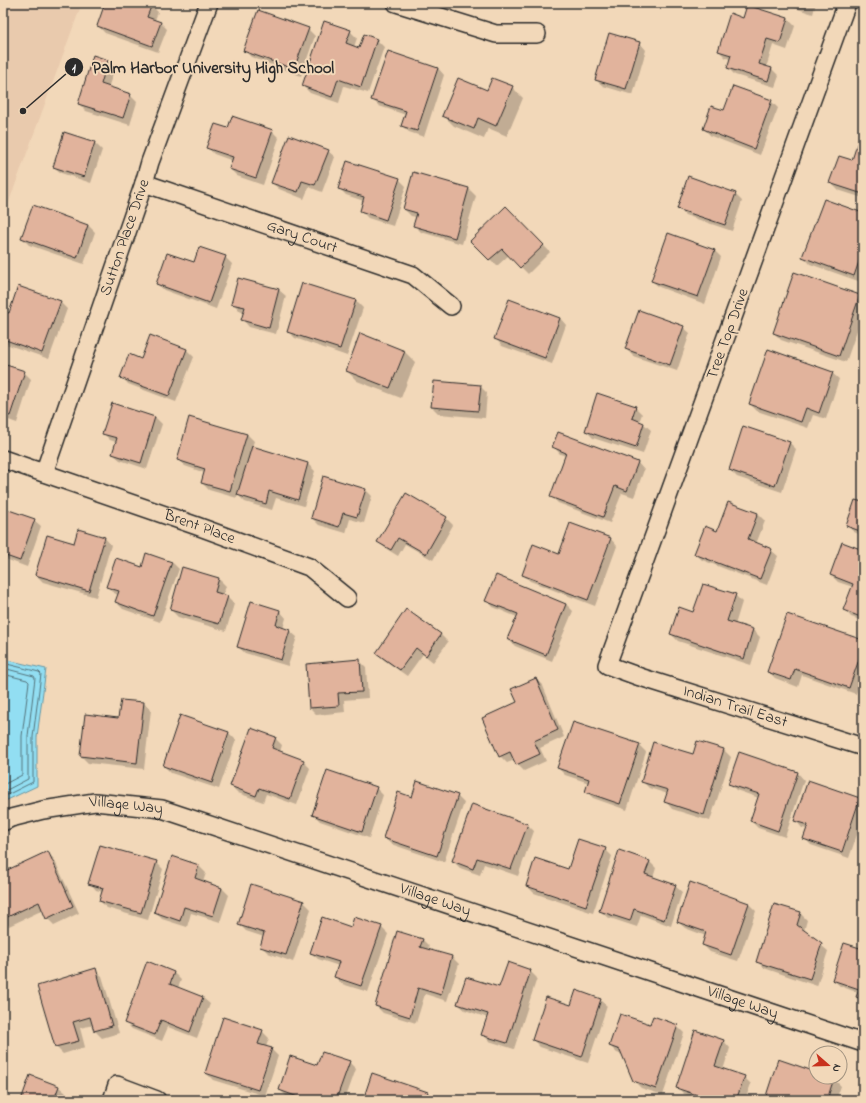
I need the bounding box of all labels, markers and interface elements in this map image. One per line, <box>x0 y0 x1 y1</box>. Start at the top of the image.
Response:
callout: Palm Harbor University High School <box>64 53 342 82</box>
text: Palm Harbor University High School <box>92 56 334 83</box>
text: 1 <box>72 60 76 78</box>
street label: Sutton Place Drive <box>94 175 157 299</box>
street label: Gary Court <box>264 214 341 260</box>
street label: Tree Top Drive <box>700 284 756 383</box>
street label: Brent Place <box>160 503 239 551</box>
street label: Indian Trail East <box>680 679 791 735</box>
street label: Village Way <box>87 790 164 821</box>
street label: Village Way <box>396 877 474 923</box>
street label: Village Way <box>703 979 781 1026</box>
north arrow <box>808 1045 848 1085</box>
text: N <box>828 1062 845 1074</box>

